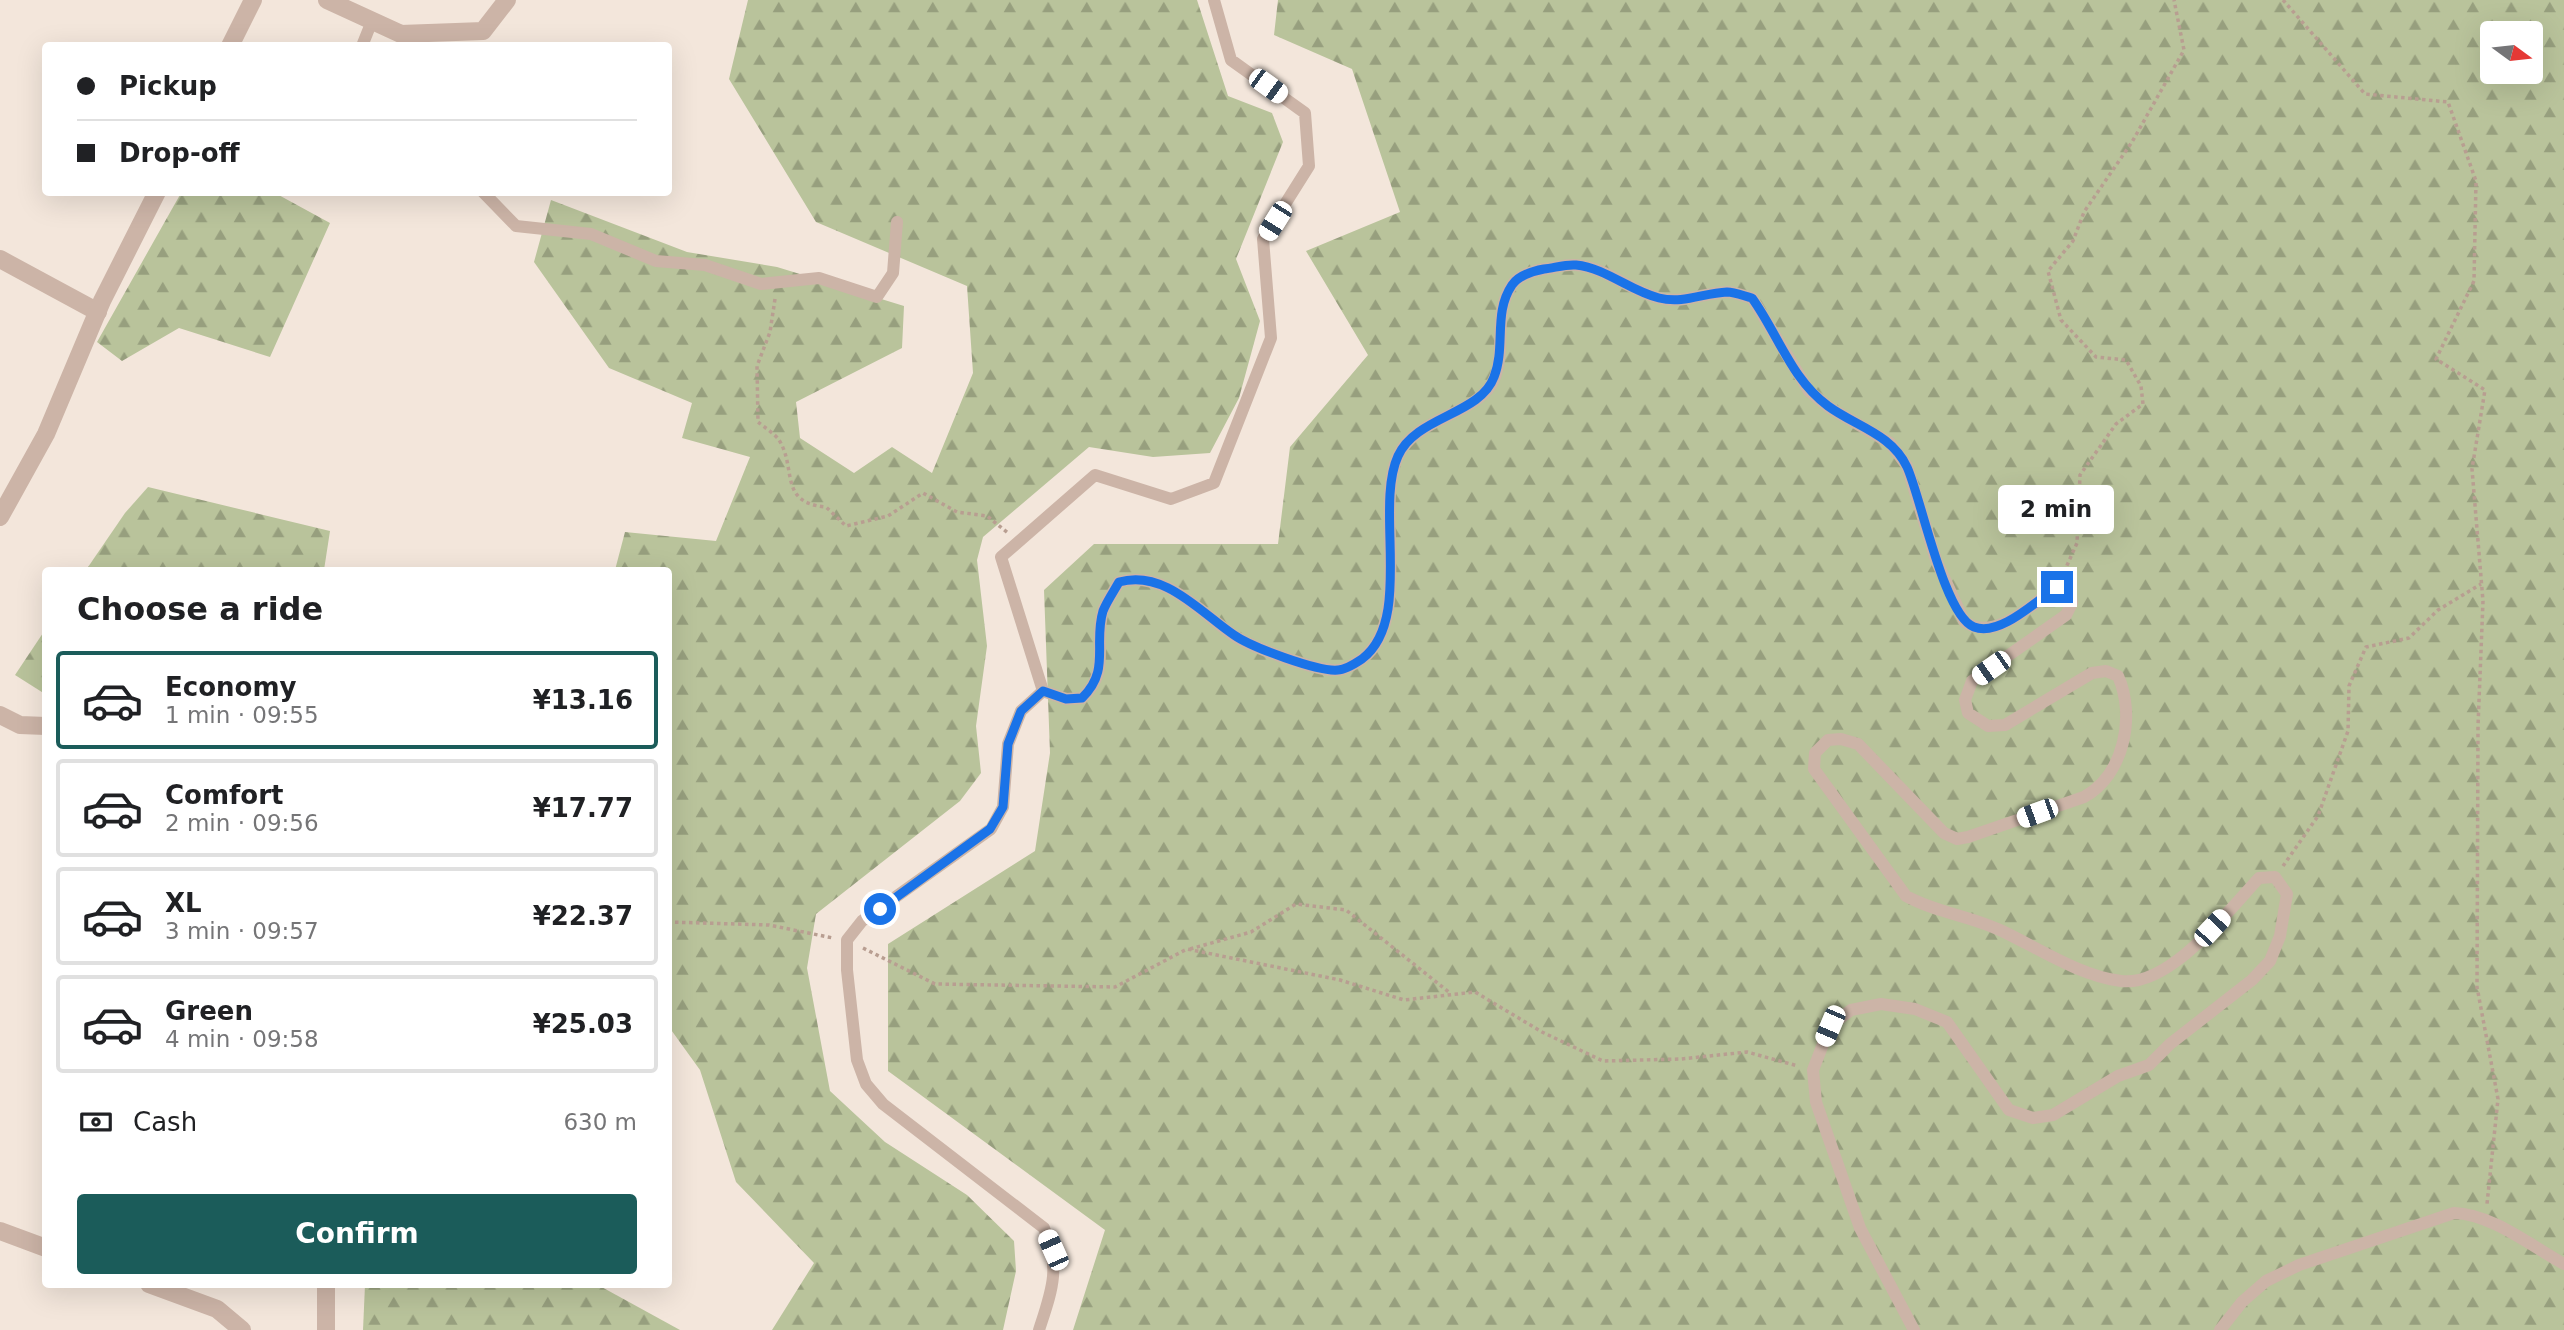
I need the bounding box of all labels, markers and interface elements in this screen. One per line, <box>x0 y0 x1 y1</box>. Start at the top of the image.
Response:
north arrow <box>2480 21 2543 84</box>
map controls <box>2480 21 2543 84</box>
car <box>1245 65 1292 107</box>
text: Pickup <box>119 71 217 101</box>
text: Drop-off <box>119 138 240 168</box>
car <box>1255 198 1296 244</box>
callout: 2 min <box>1999 486 2115 534</box>
text: 2 min <box>2020 496 2092 522</box>
route end <box>2041 571 2073 603</box>
text: Choose a ride <box>77 590 323 628</box>
car <box>1968 647 2015 689</box>
icon: car <box>81 669 144 732</box>
text: Economy <box>165 672 296 702</box>
text: ¥13.16 <box>533 685 633 715</box>
text: 1 min · 09:55 <box>165 702 319 728</box>
icon: car <box>81 777 144 840</box>
text: Comfort <box>165 780 283 810</box>
text: ¥17.77 <box>533 793 633 823</box>
car <box>2014 796 2061 830</box>
text: 2 min · 09:56 <box>165 810 319 836</box>
icon: car <box>81 885 144 948</box>
text: XL <box>165 888 202 918</box>
route start <box>864 893 896 925</box>
text: ¥22.37 <box>533 901 633 931</box>
car <box>2190 905 2235 951</box>
text: 3 min · 09:57 <box>165 918 319 944</box>
icon: car <box>81 993 144 1056</box>
text: Green <box>165 996 253 1026</box>
car <box>1813 1003 1848 1049</box>
text: ¥25.03 <box>533 1009 633 1039</box>
text: 4 min · 09:58 <box>165 1026 319 1052</box>
icon: cash <box>77 1103 115 1141</box>
text: Cash <box>133 1107 197 1137</box>
text: 630 m <box>563 1109 637 1135</box>
button: Confirm <box>77 1194 637 1274</box>
car <box>1035 1227 1072 1273</box>

